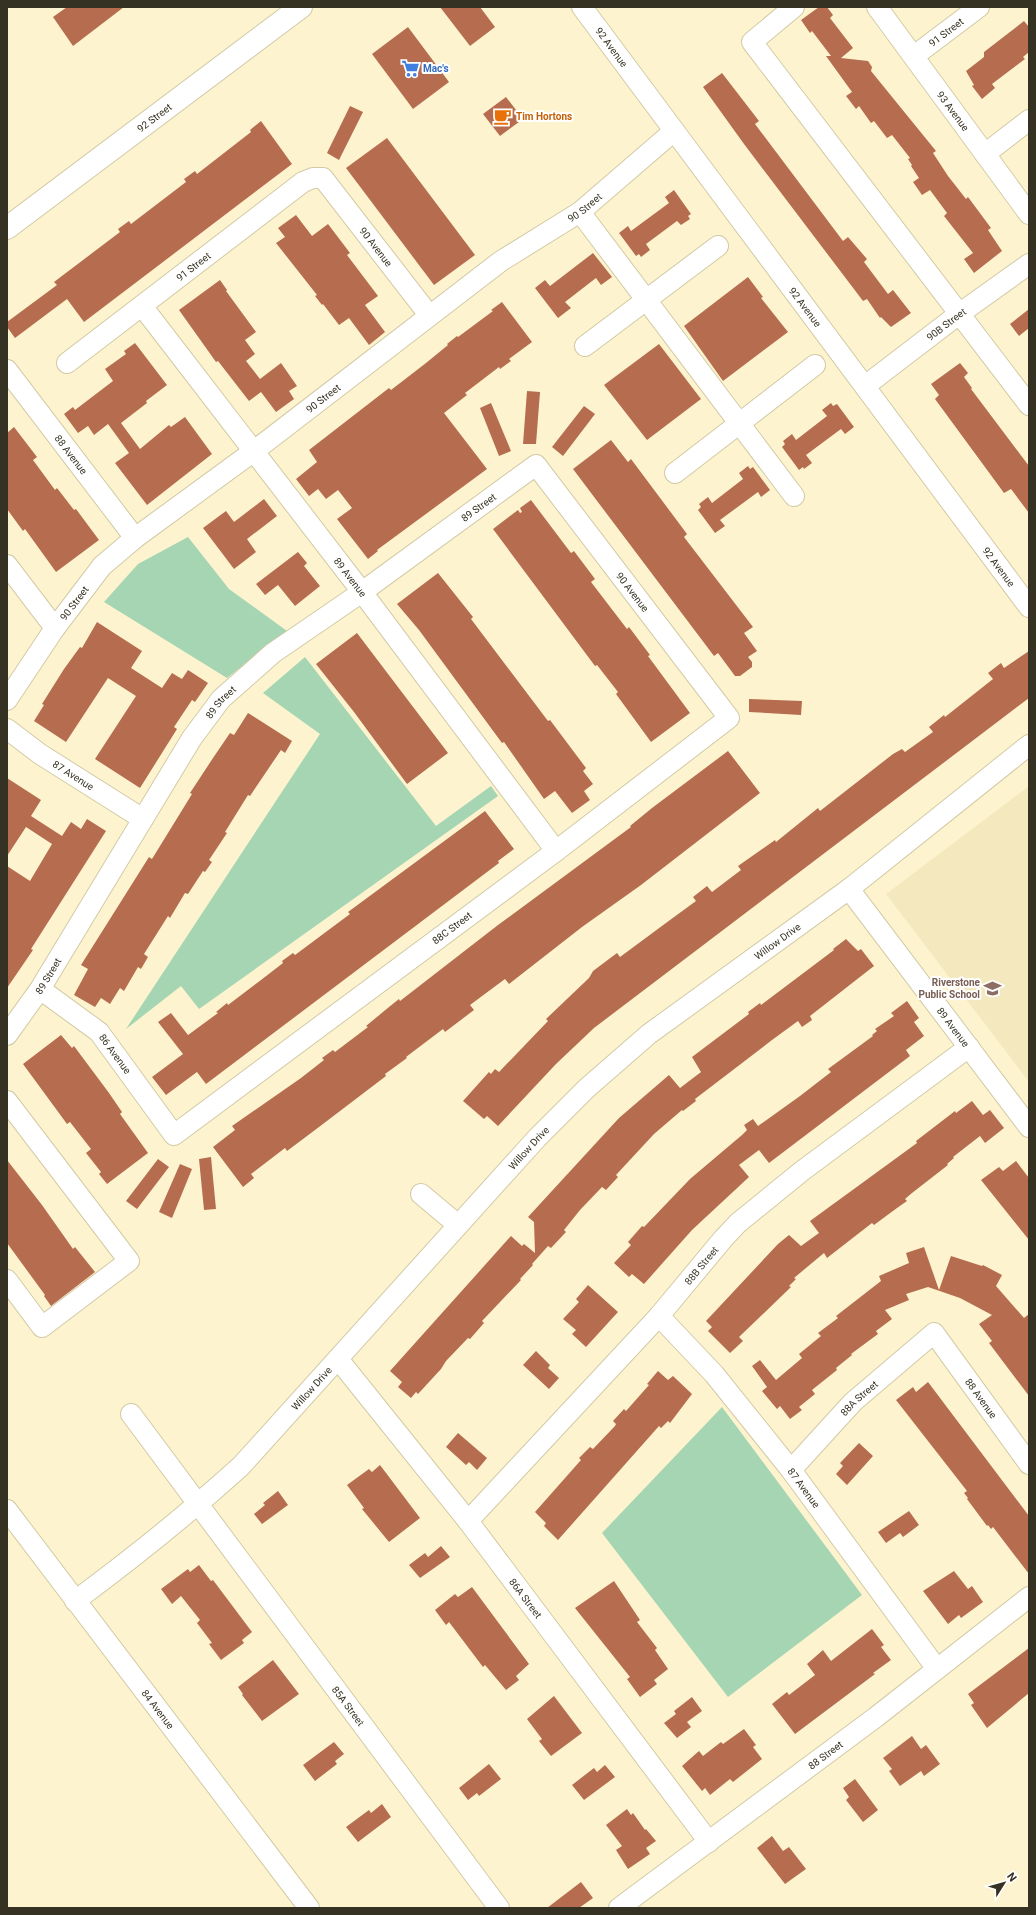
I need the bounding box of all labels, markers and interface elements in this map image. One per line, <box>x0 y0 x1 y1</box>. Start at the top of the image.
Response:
street label: 91 Street <box>927 15 965 48</box>
street label: 92 Avenue <box>594 25 630 69</box>
supermarket icon: Mac's <box>400 58 420 78</box>
place label: Mac's <box>423 63 449 74</box>
street label: 93 Avenue <box>935 89 972 133</box>
street label: 92 Street <box>135 101 173 134</box>
cafe icon: Tim Hortons <box>493 106 513 126</box>
place label: Tim Hortons <box>516 111 572 122</box>
street label: 90 Street <box>565 191 604 224</box>
street label: 90 Avenue <box>358 225 395 268</box>
street label: 91 Street <box>174 250 212 283</box>
street label: 92 Avenue <box>787 285 824 329</box>
street label: 90B Street <box>924 306 968 342</box>
street label: 90 Street <box>304 381 342 415</box>
street label: 88 Avenue <box>53 433 90 476</box>
street label: 89 Street <box>459 491 498 523</box>
street label: 92 Avenue <box>981 545 1017 589</box>
street label: 89 Avenue <box>332 555 369 599</box>
street label: 90 Avenue <box>614 570 651 614</box>
street label: 90 Street <box>57 584 91 622</box>
street label: 89 Street <box>203 683 238 721</box>
street label: 87 Avenue <box>51 758 96 792</box>
street label: 88C Street <box>430 910 474 946</box>
street label: Willow Drive <box>752 921 802 962</box>
street label: 89 Street <box>33 956 63 996</box>
place label: Riverstone Public School <box>918 977 981 1000</box>
school or university icon: Riverstone Public School <box>983 978 1003 998</box>
street label: 89 Avenue <box>935 1005 972 1049</box>
street label: 86 Avenue <box>97 1032 133 1076</box>
street label: Willow Drive <box>506 1124 551 1171</box>
street label: 88B Street <box>682 1244 720 1287</box>
street label: Willow Drive <box>289 1364 334 1412</box>
street label: 88 Avenue <box>963 1376 999 1420</box>
street label: 88A Street <box>838 1378 880 1418</box>
street label: 87 Avenue <box>786 1466 822 1510</box>
street label: 86A Street <box>507 1576 544 1620</box>
street label: 85A Street <box>330 1684 367 1728</box>
street label: 84 Avenue <box>140 1687 177 1731</box>
street label: 88 Street <box>806 1738 845 1771</box>
north arrow <box>984 1863 1024 1903</box>
text: N <box>1004 1870 1019 1884</box>

